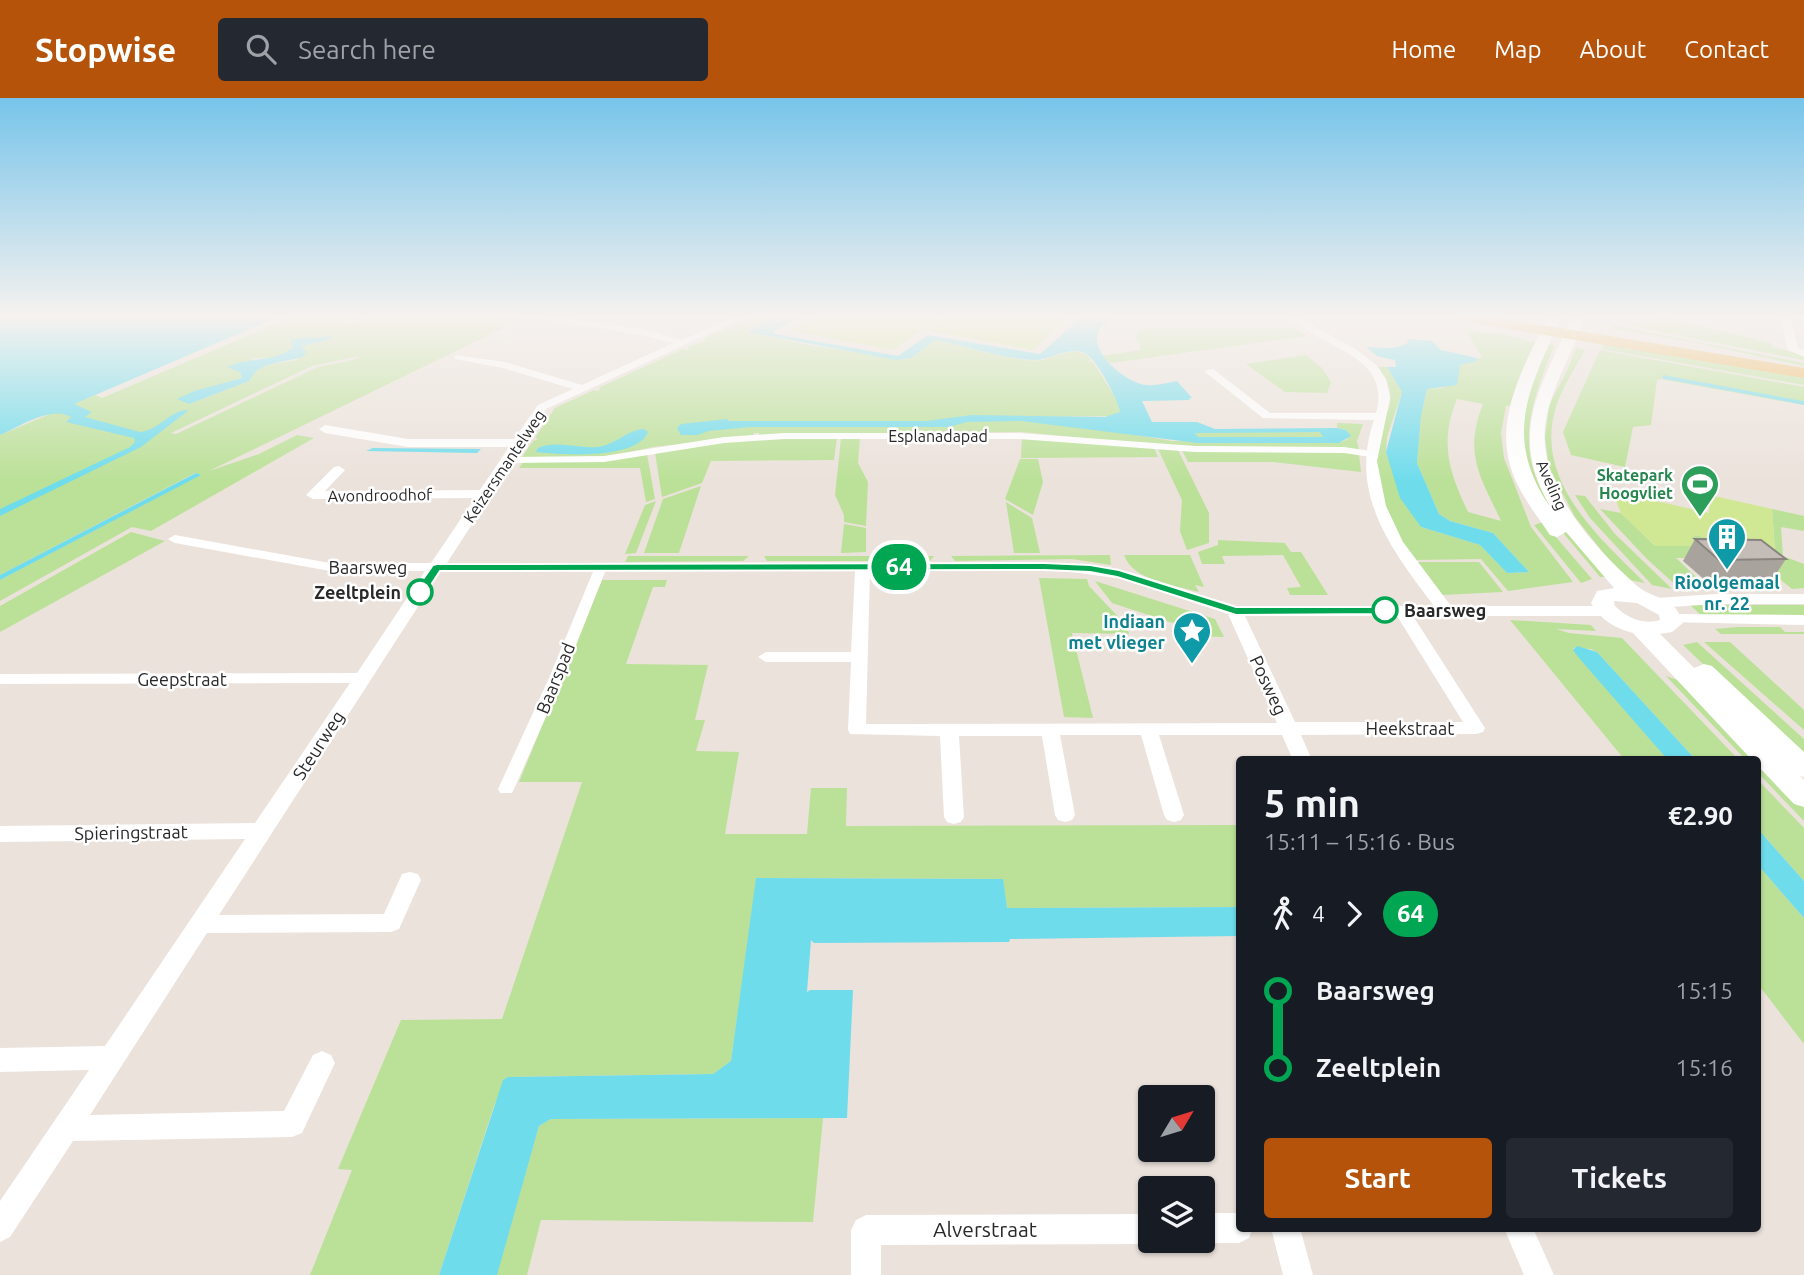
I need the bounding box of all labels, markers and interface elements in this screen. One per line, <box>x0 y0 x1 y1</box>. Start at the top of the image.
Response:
search box <box>218 18 708 81</box>
icon: search <box>242 30 280 68</box>
text: Stopwise <box>35 31 176 68</box>
text: Search here <box>298 35 436 64</box>
text: Home <box>1391 36 1456 63</box>
text: Map <box>1494 36 1541 63</box>
text: About <box>1579 36 1646 63</box>
text: Contact <box>1684 36 1769 63</box>
street label: Keizersmantelweg <box>460 406 548 526</box>
street label: Esplanadapad <box>888 427 988 445</box>
street label: Aveling <box>1533 457 1571 513</box>
sports icon: Skatepark Hoogvliet <box>1679 463 1721 518</box>
place label: Skatepark Hoogvliet <box>1597 466 1673 502</box>
street label: Avondroodhof <box>328 485 433 505</box>
building icon: Rioolgemaal nr. 22 <box>1706 516 1748 571</box>
line badge: 64 <box>867 544 930 590</box>
text: 64 <box>885 553 913 580</box>
street label: Baarsweg <box>329 557 407 577</box>
place label: Rioolgemaal nr. 22 <box>1674 572 1780 613</box>
marker: Zeeltplein <box>407 579 433 605</box>
place label: Zeeltplein <box>314 582 401 602</box>
marker: Baarsweg <box>1372 597 1398 623</box>
place label: Baarsweg <box>1404 600 1486 620</box>
place icon: Indiaan met vlieger <box>1171 610 1213 665</box>
place label: Indiaan met vlieger <box>1068 611 1166 652</box>
street label: Baarspad <box>532 640 578 716</box>
street label: Posweg <box>1247 652 1291 718</box>
street label: Geepstraat <box>137 669 227 689</box>
street label: Steurweg <box>288 707 348 783</box>
street label: Heekstraat <box>1366 718 1454 738</box>
text: 5 min <box>1264 782 1360 824</box>
text: €2.90 <box>1668 801 1733 830</box>
street label: Spieringstraat <box>74 821 188 843</box>
text: 15:11 – 15:16 · Bus <box>1264 829 1455 854</box>
icon: walk <box>1264 895 1302 933</box>
icon: forward <box>1335 895 1373 933</box>
text: 64 <box>1397 900 1424 927</box>
text: 4 <box>1312 901 1325 926</box>
text: Baarsweg <box>1316 976 1435 1005</box>
text: 15:15 <box>1675 978 1733 1003</box>
text: Zeeltplein <box>1316 1053 1441 1082</box>
text: 15:16 <box>1675 1055 1733 1080</box>
north arrow <box>1138 1085 1214 1162</box>
map controls <box>1138 1085 1215 1253</box>
button: Start <box>1264 1138 1492 1218</box>
button: Tickets <box>1506 1138 1733 1218</box>
button: layers <box>1138 1176 1215 1253</box>
street label: Alverstraat <box>933 1217 1037 1241</box>

